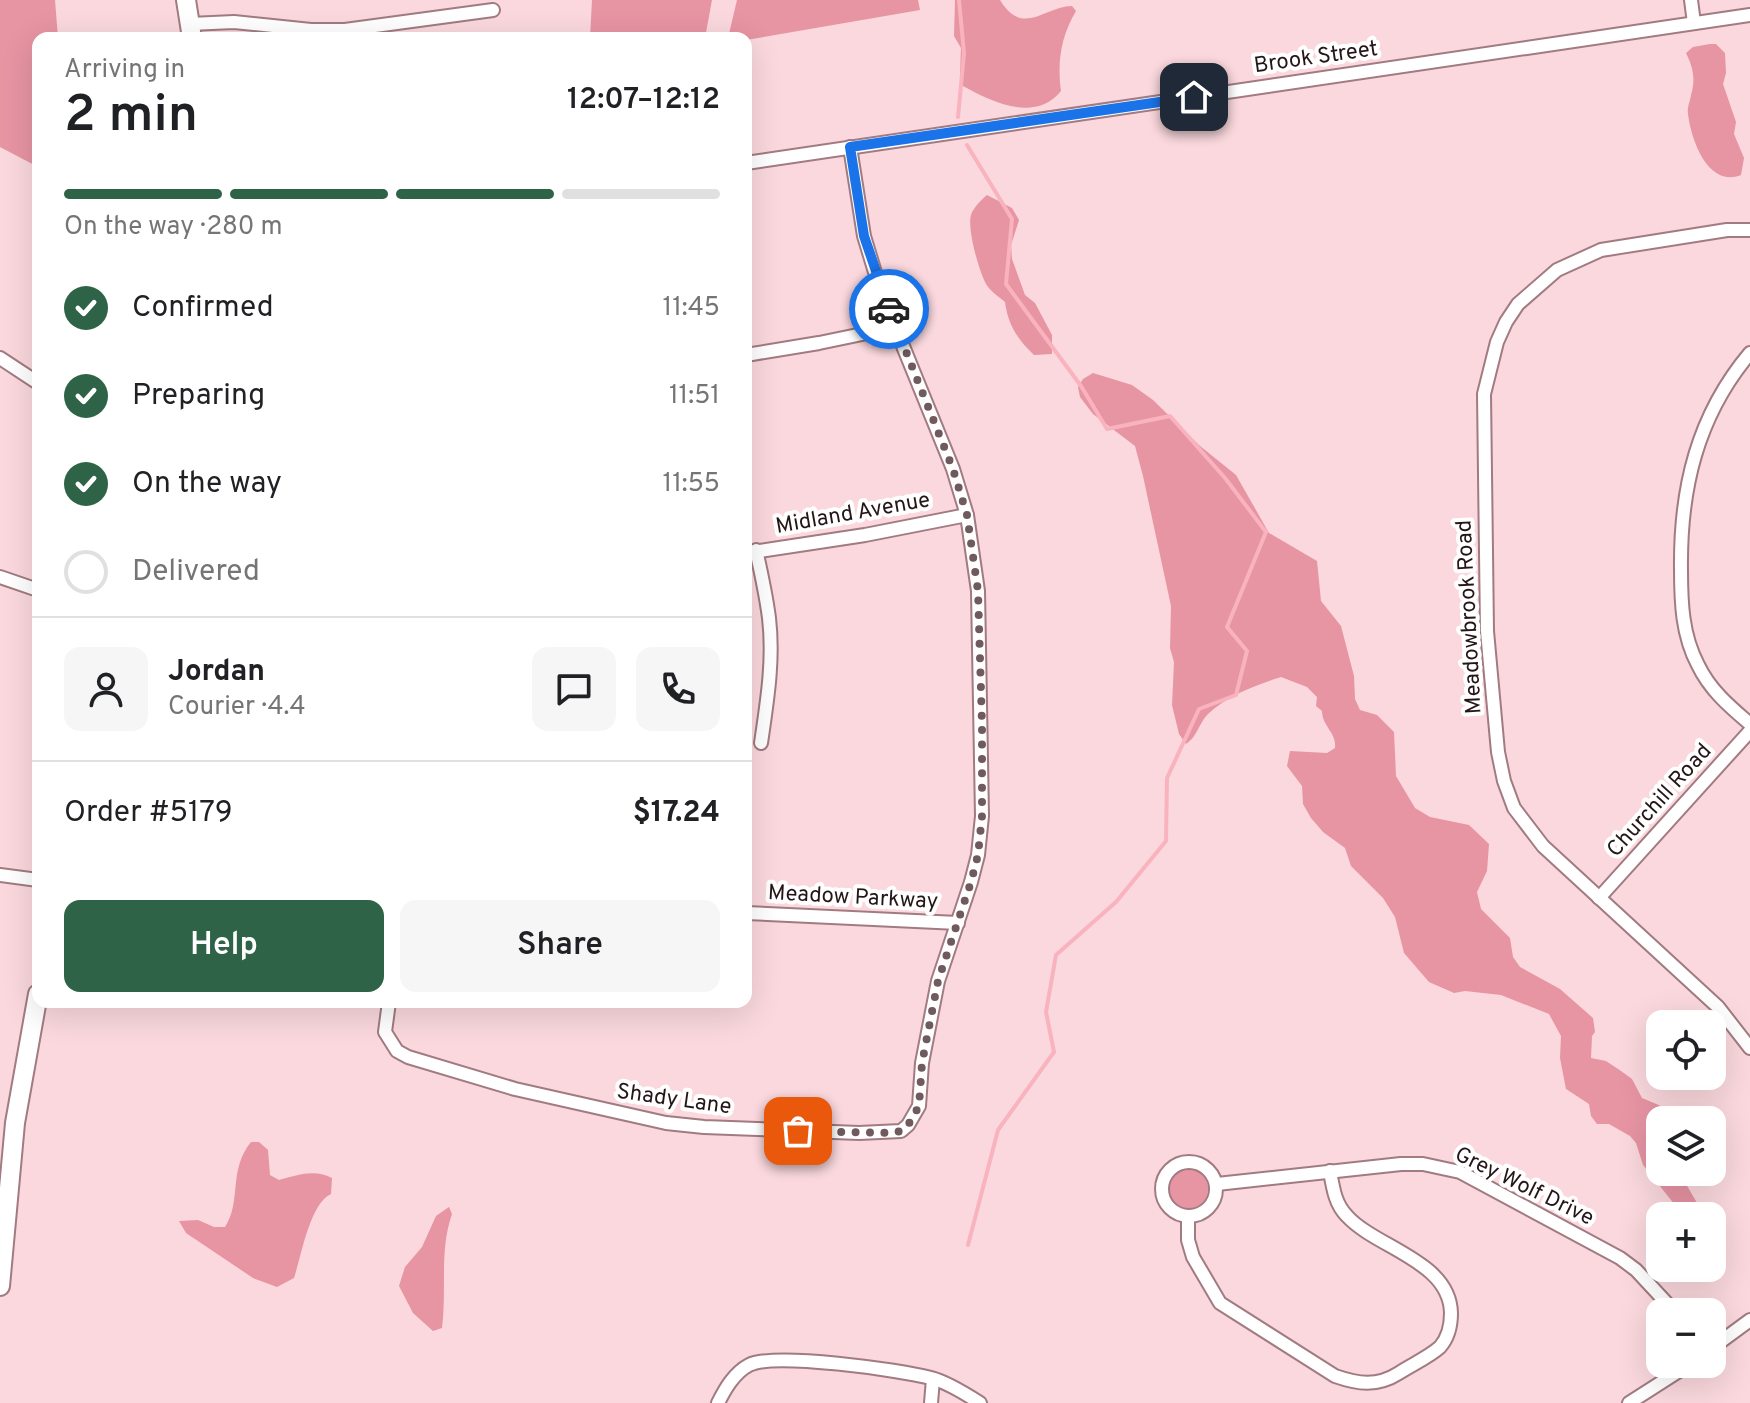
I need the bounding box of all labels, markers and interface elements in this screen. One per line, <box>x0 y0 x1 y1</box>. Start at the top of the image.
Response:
street label: Brook Street <box>1252 36 1380 80</box>
text: Arriving in <box>64 54 185 87</box>
pin <box>1160 63 1228 131</box>
icon: home <box>1172 75 1216 119</box>
text: 12:07–12:12 <box>567 82 720 119</box>
text: 2 min <box>64 84 198 150</box>
text: On the way · 280 m <box>64 211 283 244</box>
courier <box>849 269 929 349</box>
icon: check <box>64 286 108 330</box>
icon: car <box>867 287 911 331</box>
text: Confirmed <box>132 290 274 327</box>
text: 11:45 <box>662 292 720 325</box>
icon: check <box>64 374 108 418</box>
text: Preparing <box>132 378 265 415</box>
text: 11:51 <box>669 380 720 413</box>
icon: check <box>64 462 108 506</box>
text: On the way <box>132 466 282 503</box>
text: 11:55 <box>662 468 720 501</box>
street label: Midland Avenue <box>774 487 932 541</box>
street label: Meadowbrook Road <box>1451 519 1489 715</box>
text: Delivered <box>132 554 260 591</box>
button: person <box>64 647 148 731</box>
button: chat <box>532 647 616 731</box>
button: phone <box>636 647 720 731</box>
text: Jordan <box>168 654 265 691</box>
text: Courier · 4.4 <box>168 691 306 724</box>
street label: Churchill Road <box>1602 739 1718 863</box>
text: Order #5179 <box>64 795 233 832</box>
text: $17.24 <box>633 795 720 832</box>
street label: Meadow Parkway <box>767 880 939 916</box>
button: Help <box>64 900 384 992</box>
button: Share <box>400 900 720 992</box>
map controls <box>1646 1010 1726 1378</box>
button: locate <box>1646 1010 1726 1090</box>
street label: Shady Lane <box>615 1079 733 1121</box>
pin <box>764 1097 832 1165</box>
button: layers <box>1646 1106 1726 1186</box>
icon: bag <box>776 1109 820 1153</box>
street label: Grey Wolf Drive <box>1450 1142 1598 1232</box>
button: + <box>1646 1202 1726 1282</box>
button: − <box>1646 1298 1726 1378</box>

